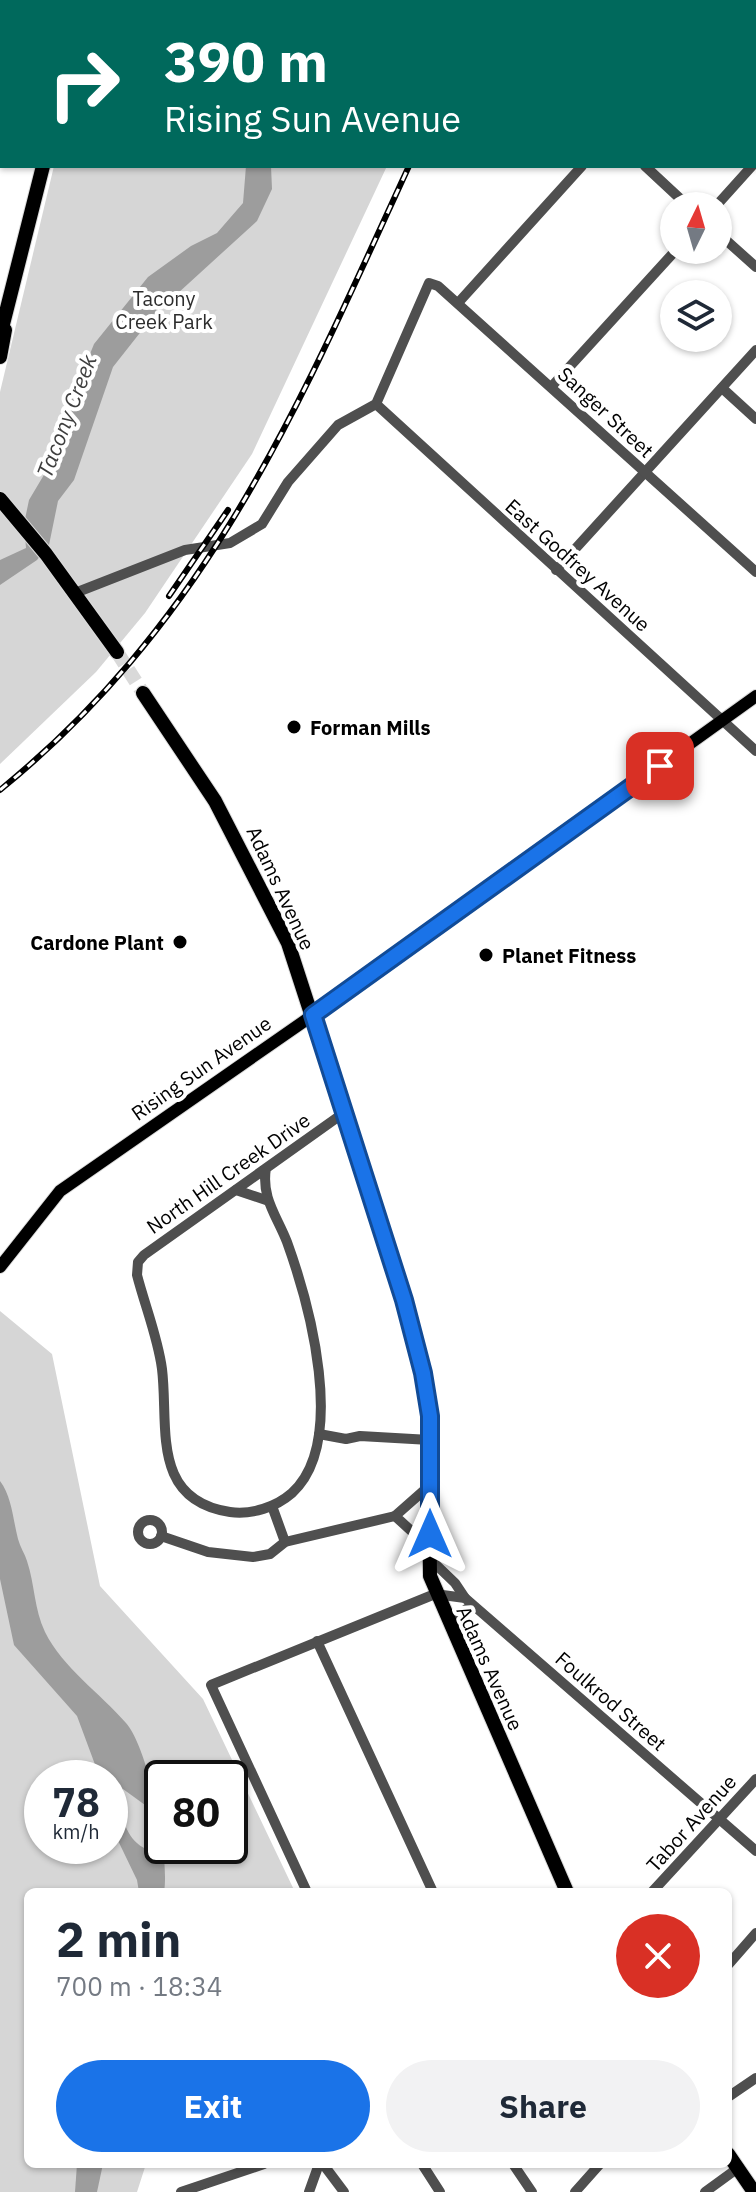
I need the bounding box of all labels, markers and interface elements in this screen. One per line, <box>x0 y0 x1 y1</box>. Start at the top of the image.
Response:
text: 390 m <box>164 25 328 97</box>
icon: right <box>32 32 136 136</box>
text: Rising Sun Avenue <box>164 95 461 142</box>
north arrow <box>660 192 732 264</box>
map controls <box>660 192 732 352</box>
button: layers <box>660 280 732 352</box>
park label: Tacony Creek Park <box>115 285 213 335</box>
water label: Tacony Creek <box>29 350 103 482</box>
street label: Sanger Street <box>552 361 660 463</box>
street label: East Godfrey Avenue <box>500 493 656 637</box>
place label: Forman Mills <box>310 714 430 741</box>
marker: Forman Mills <box>285 718 303 736</box>
pin <box>626 732 694 800</box>
icon: arrive <box>638 744 682 788</box>
street label: Adams Avenue <box>240 822 322 954</box>
place label: Cardone Plant <box>30 929 164 956</box>
marker: Cardone Plant <box>171 933 189 951</box>
place label: Planet Fitness <box>502 942 636 969</box>
marker: Planet Fitness <box>477 946 495 964</box>
street label: Rising Sun Avenue <box>126 1010 276 1126</box>
street label: North Hill Creek Drive <box>141 1106 315 1240</box>
position arrow <box>388 1492 472 1576</box>
street label: Adams Avenue <box>450 1601 530 1735</box>
street label: Foulkrod Street <box>550 1645 672 1757</box>
speed limit sign: 80 <box>144 1760 248 1864</box>
street label: Tabor Avenue <box>640 1768 742 1878</box>
text: 78 <box>52 1776 100 1828</box>
text: km/h <box>52 1818 100 1845</box>
text: 2 min <box>56 1908 181 1970</box>
button: close <box>616 1914 700 1998</box>
text: 700 m · 18:34 <box>56 1969 222 2003</box>
button: Exit <box>56 2060 370 2152</box>
button: Share <box>386 2060 700 2152</box>

